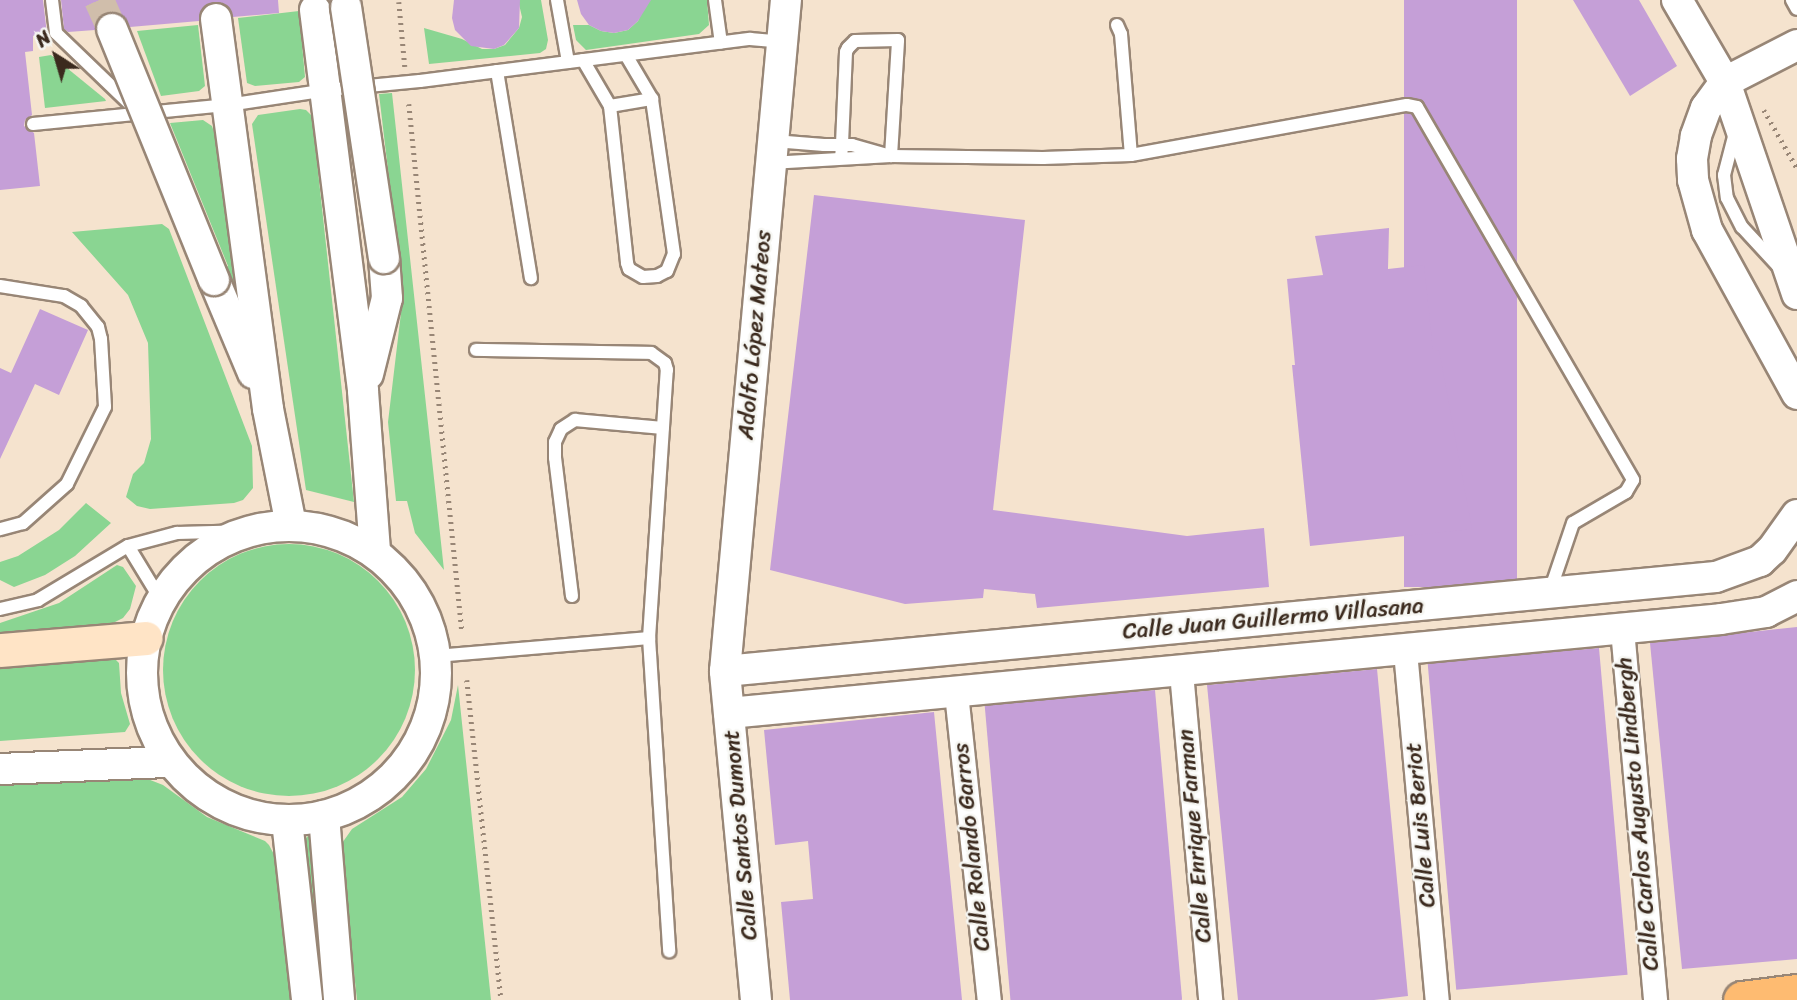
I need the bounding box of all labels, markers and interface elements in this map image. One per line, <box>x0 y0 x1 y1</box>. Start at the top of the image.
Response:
north arrow <box>21 21 91 91</box>
text: N <box>28 22 58 56</box>
street label: Adolfo López Mateos <box>732 229 778 441</box>
street label: Calle Juan Guillermo Villasana <box>1122 592 1424 646</box>
street label: Calle Carlos Augusto Lindbergh <box>1611 657 1665 971</box>
street label: Calle Enrique Farman <box>1172 728 1218 944</box>
street label: Calle Santos Dumont <box>718 729 764 941</box>
street label: Calle Luis Beriot <box>1400 741 1442 909</box>
street label: Calle Rolando Garros <box>947 742 997 952</box>

